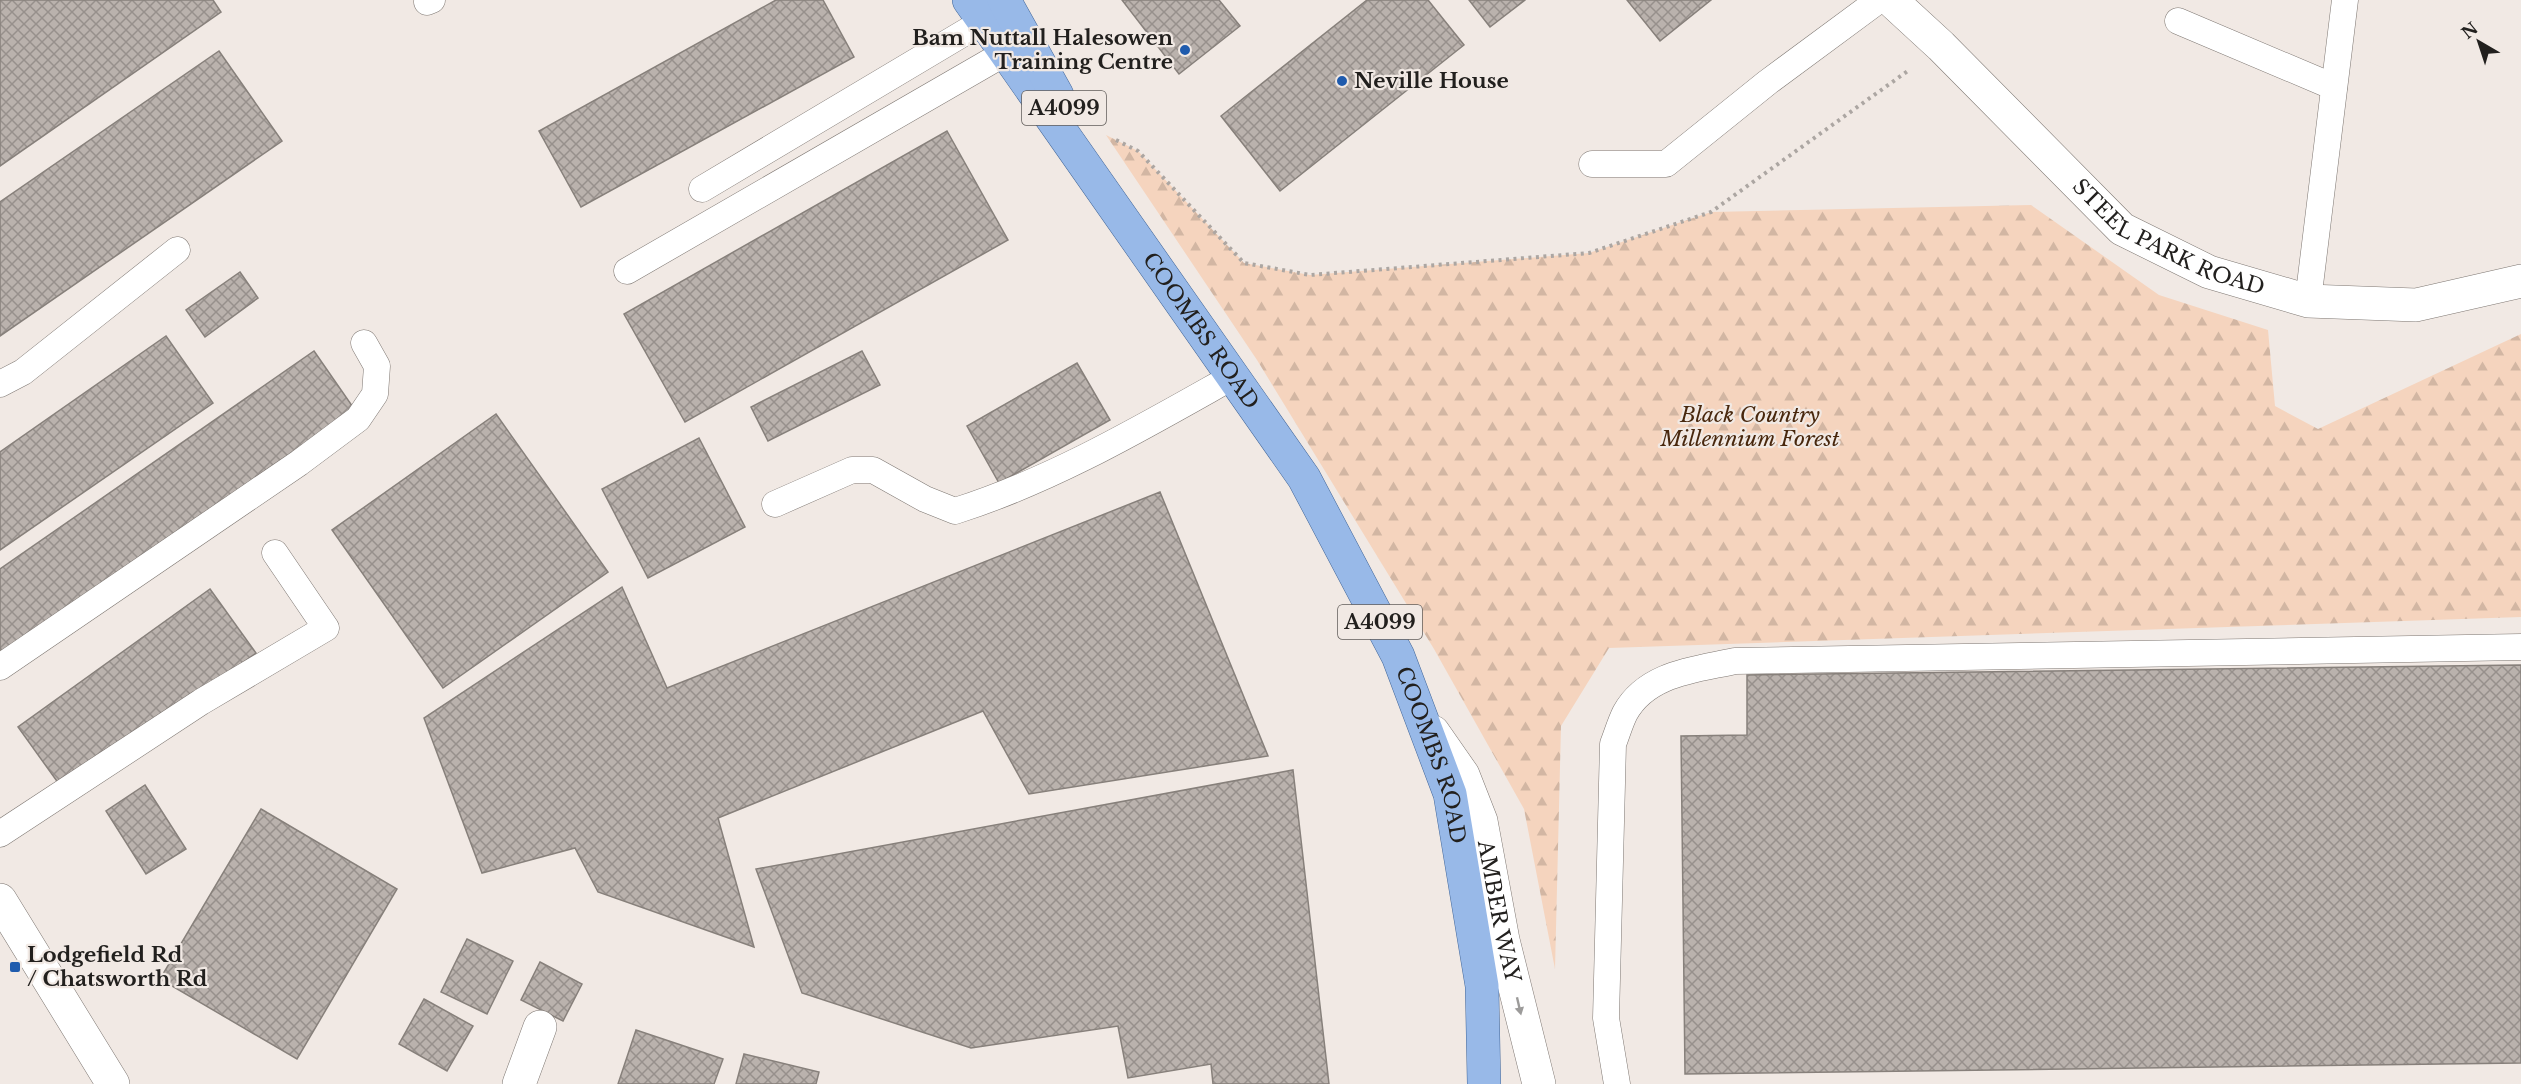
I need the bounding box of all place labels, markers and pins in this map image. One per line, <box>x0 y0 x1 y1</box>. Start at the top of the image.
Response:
place label: Bam Nuttall Halesowen Training Centre <box>912 25 1173 75</box>
marker: Bam Nuttall Halesowen Training Centre <box>1178 43 1192 57</box>
place label: Neville House <box>1354 68 1509 94</box>
marker: Neville House <box>1335 74 1349 88</box>
place label: Lodgefield Rd / Chatsworth Rd <box>27 942 208 992</box>
marker: Lodgefield Rd / Chatsworth Rd <box>8 960 22 974</box>

